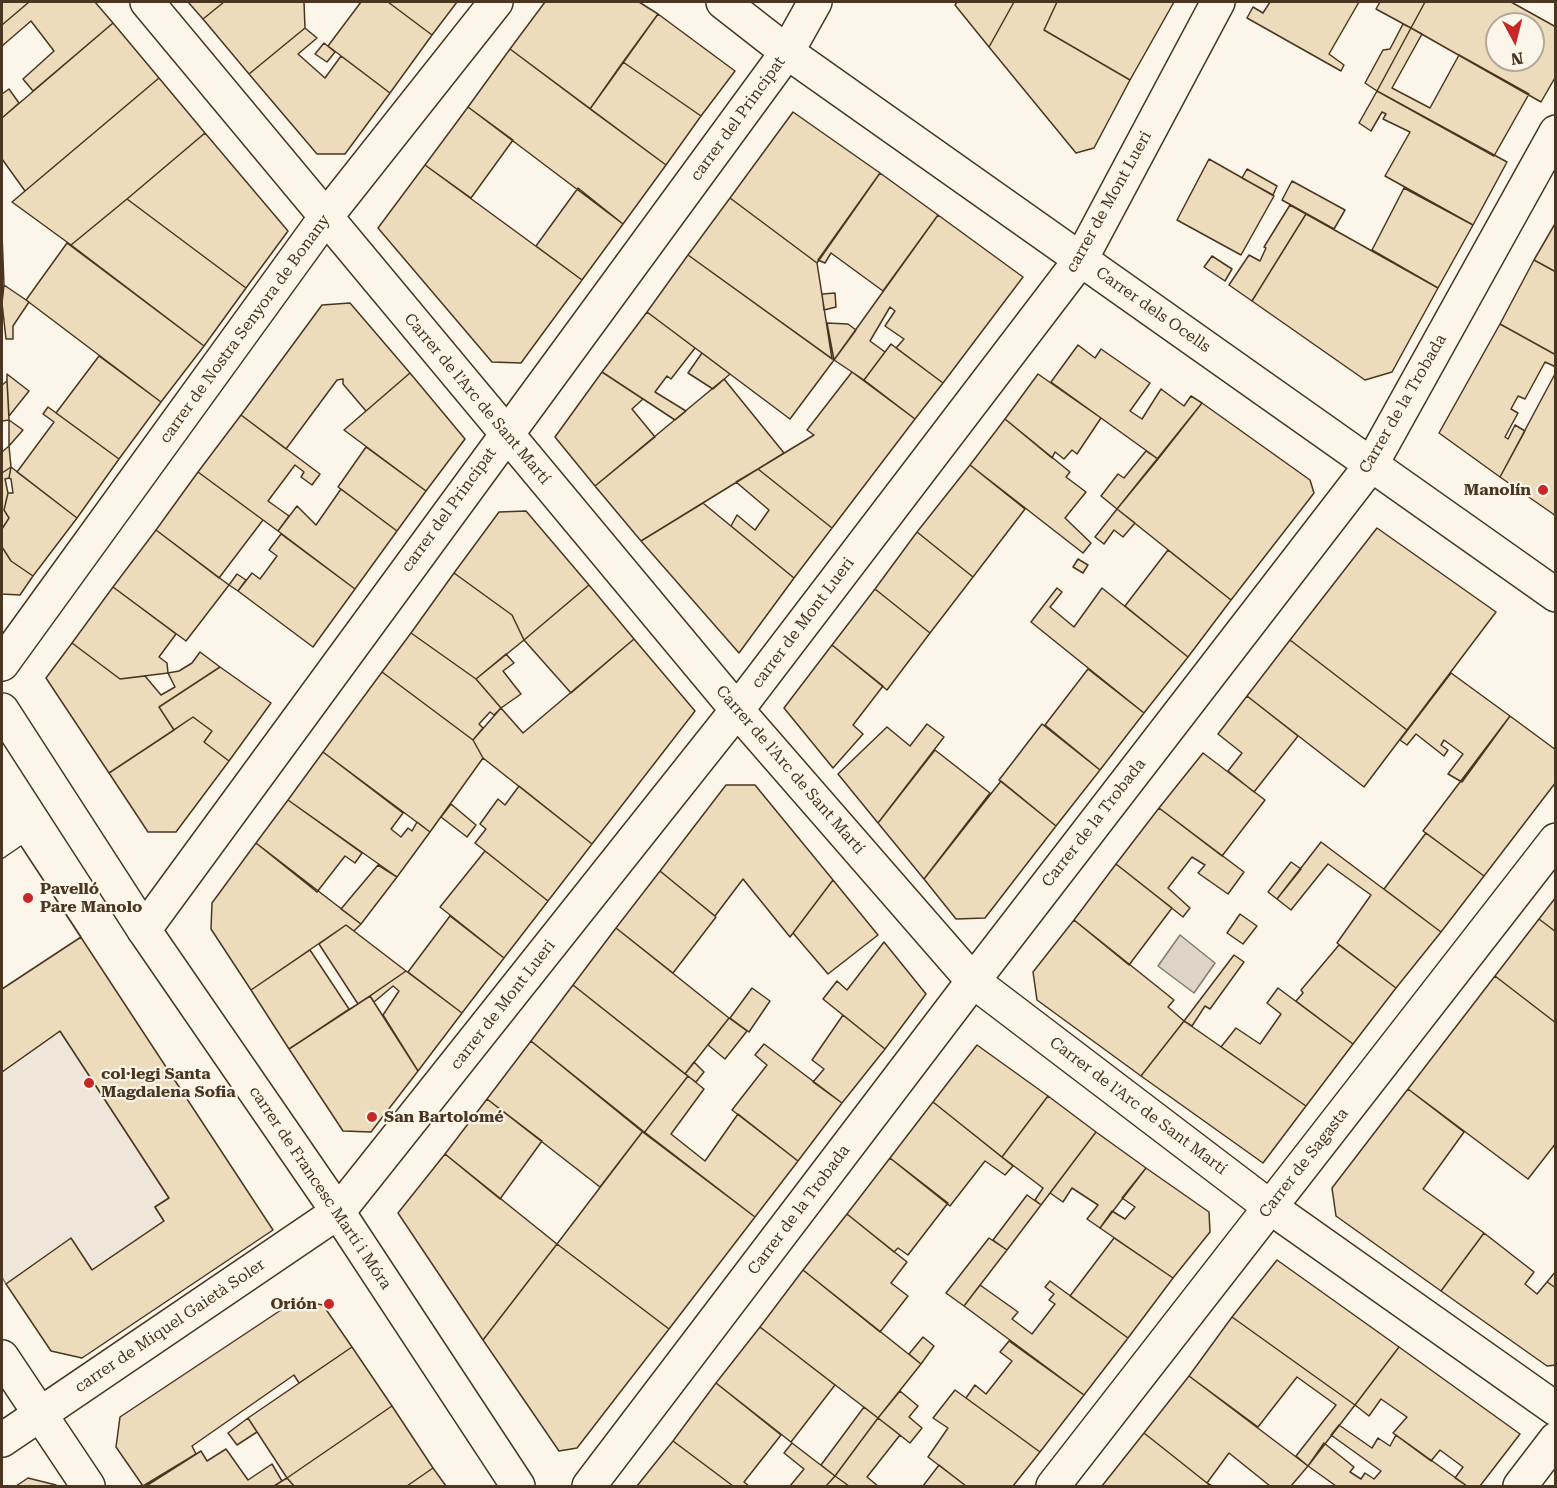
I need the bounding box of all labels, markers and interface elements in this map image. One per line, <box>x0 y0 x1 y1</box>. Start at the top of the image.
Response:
north arrow <box>1485 12 1545 72</box>
text: N <box>1510 48 1524 69</box>
street label: carrer del Principat <box>686 53 790 185</box>
street label: carrer de Mont Lueri <box>1062 128 1156 276</box>
street label: carrer de Nostra Senyora de Bonany <box>156 211 334 447</box>
street label: Carrer dels Ocells <box>1092 263 1214 357</box>
street label: Carrer de l'Arc de Sant Martí <box>400 310 554 488</box>
street label: Carrer de la Trobada <box>1355 331 1451 477</box>
street label: carrer del Principat <box>397 444 501 576</box>
place label: Manolín <box>1464 480 1531 500</box>
marker: Manolín <box>1536 483 1550 497</box>
street label: carrer de Mont Lueri <box>748 554 858 692</box>
street label: Carrer de l'Arc de Sant Martí <box>712 682 868 858</box>
street label: Carrer de la Trobada <box>1038 755 1150 891</box>
place label: Pavelló Pare Manolo <box>40 879 142 917</box>
marker: Pavelló Pare Manolo <box>21 891 35 905</box>
street label: carrer de Mont Lueri <box>447 937 559 1073</box>
street label: Carrer de l'Arc de Sant Martí <box>1046 1033 1230 1179</box>
place label: col·legi Santa Magdalena Sofia <box>101 1064 236 1102</box>
marker: col·legi Santa Magdalena Sofia <box>82 1076 96 1090</box>
street label: carrer de Francesc Martí i Móra <box>245 1083 395 1293</box>
street label: Carrer de Sagasta <box>1255 1104 1353 1222</box>
place label: San Bartolomé <box>384 1107 504 1127</box>
marker: San Bartolomé <box>365 1110 379 1124</box>
street label: Carrer de la Trobada <box>744 1141 854 1279</box>
street label: carrer de Miquel Gaietà Soler <box>71 1255 269 1397</box>
place label: Orión <box>270 1294 317 1314</box>
marker: Orión <box>322 1297 336 1311</box>

